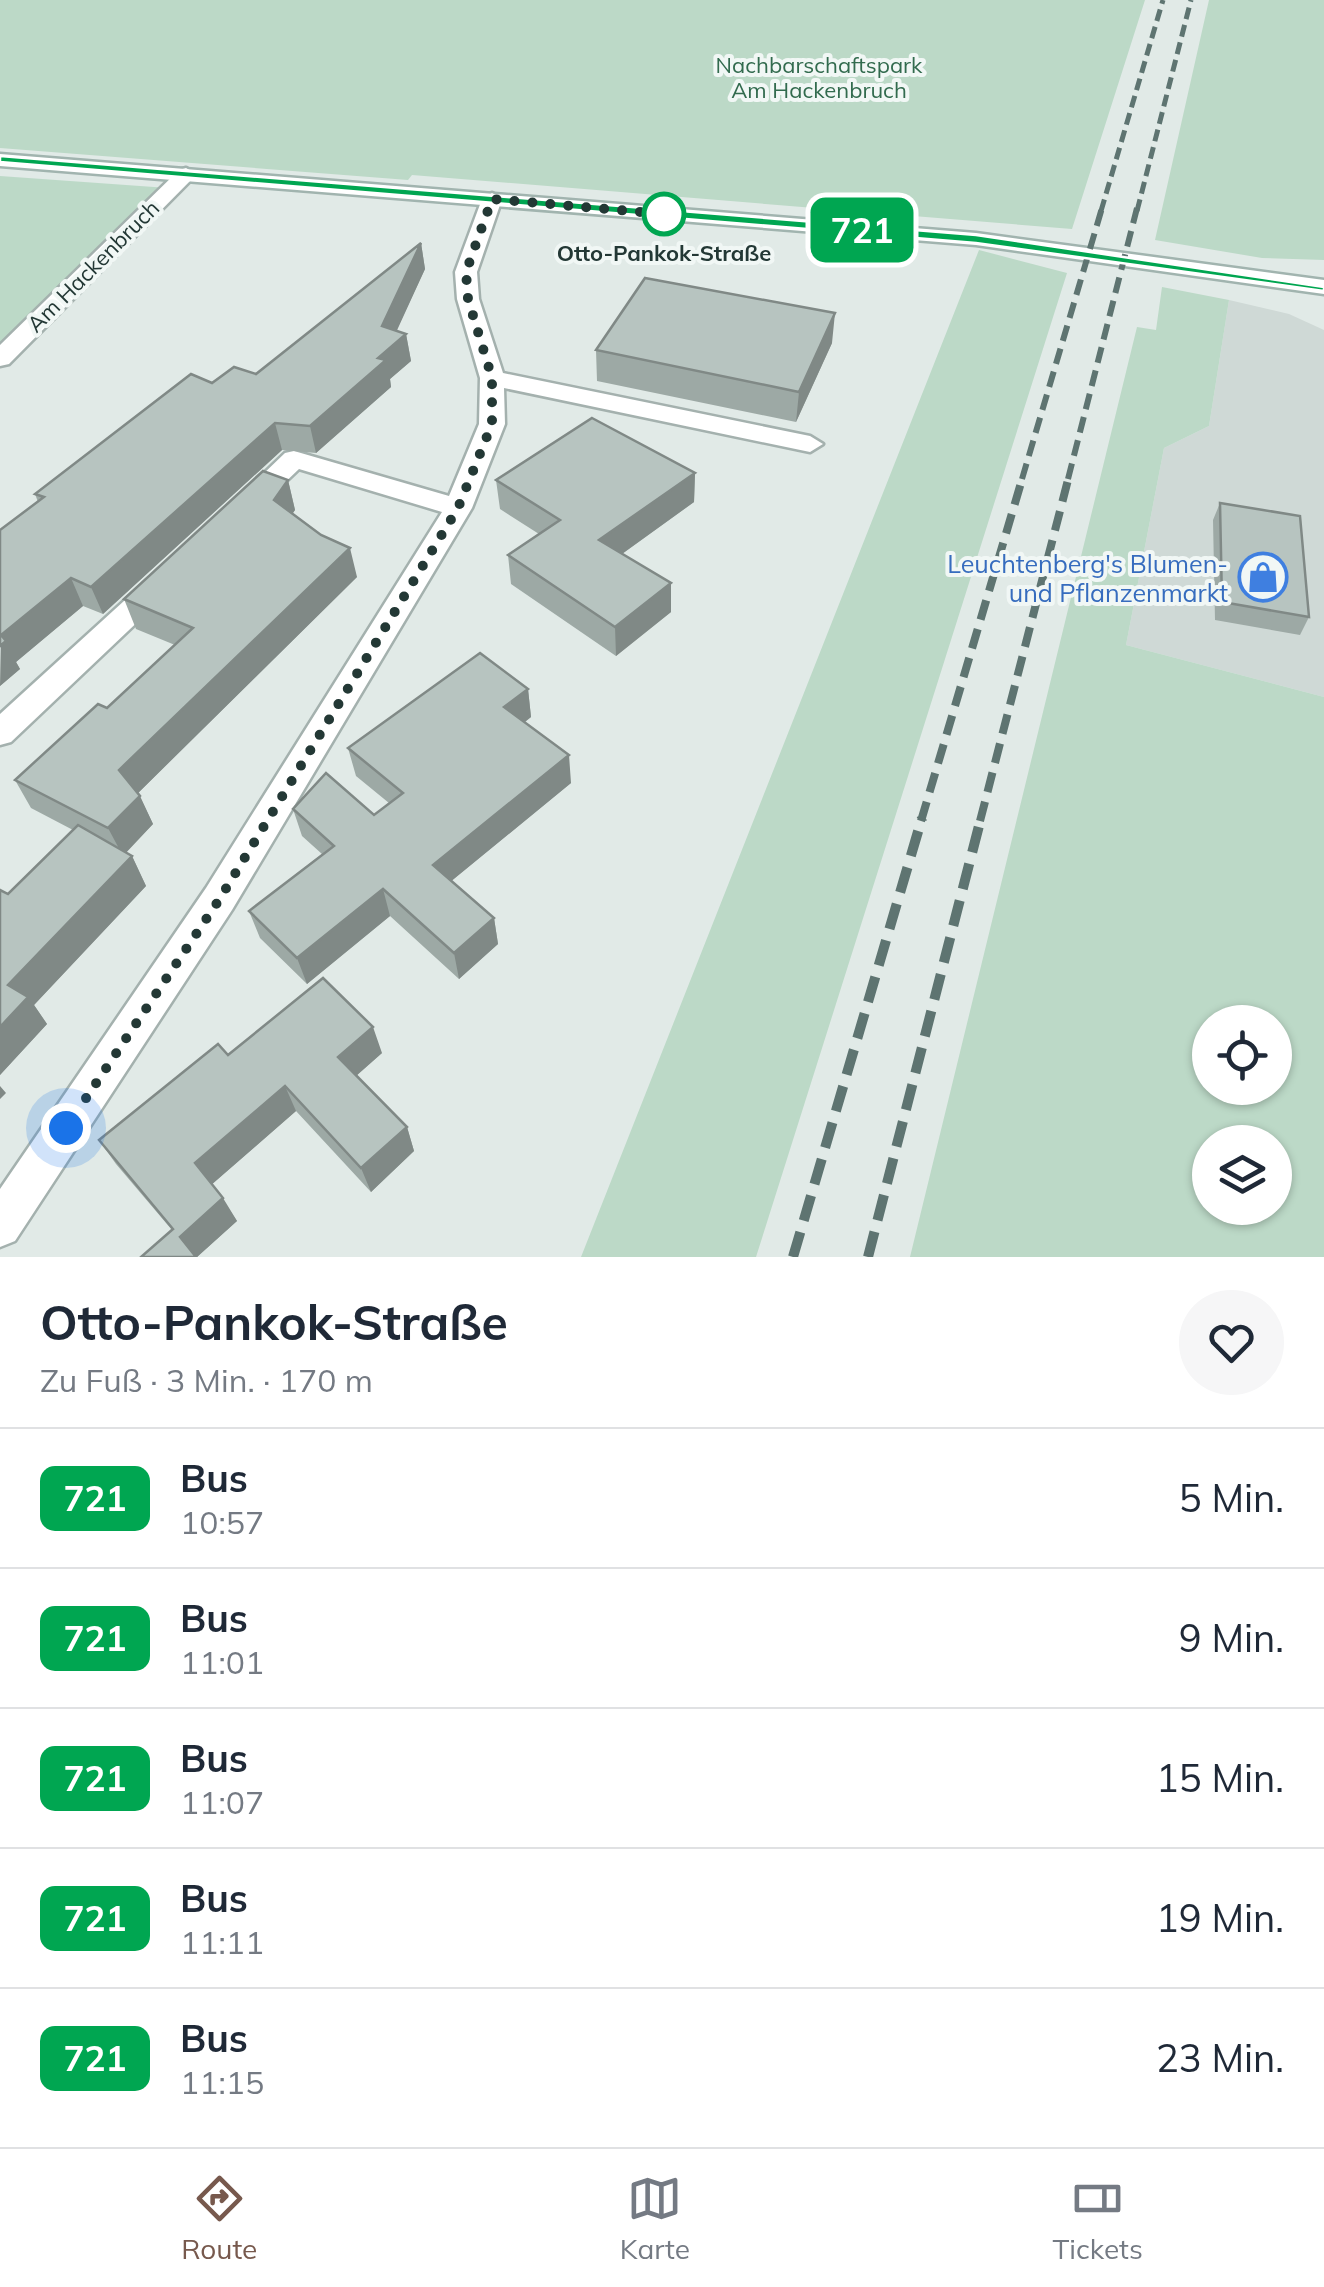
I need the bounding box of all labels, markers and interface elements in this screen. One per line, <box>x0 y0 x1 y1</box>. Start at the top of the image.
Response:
park label: Nachbarschaftspark Am Hackenbruch <box>716 51 923 104</box>
marker: Otto-Pankok-Straße <box>643 193 685 235</box>
street label: Am Hackenbruch <box>21 194 165 338</box>
line badge: 721 <box>804 198 920 262</box>
text: 721 <box>830 208 894 252</box>
place label: Otto-Pankok-Straße <box>557 239 771 267</box>
place label: Leuchtenberg's Blumen- und Pflanzenmarkt <box>947 548 1228 608</box>
shop icon: Leuchtenberg's Blumen- und Pflanzenmarkt <box>1237 551 1289 603</box>
map controls <box>1192 1005 1292 1225</box>
button: locate <box>1192 1005 1292 1105</box>
your location <box>41 1103 91 1153</box>
button: layers <box>1192 1125 1292 1225</box>
button: heart <box>1179 1290 1284 1395</box>
text: Otto-Pankok-Straße <box>40 1292 508 1352</box>
text: Zu Fuß · 3 Min. · 170 m <box>40 1360 373 1400</box>
text: Bus <box>180 1454 248 1502</box>
text: 5 Min. <box>1179 1474 1284 1522</box>
text: 721 <box>63 1476 127 1520</box>
text: 10:57 <box>180 1502 264 1542</box>
text: Bus <box>180 1594 248 1642</box>
text: 9 Min. <box>1179 1614 1284 1662</box>
text: 721 <box>63 1616 127 1660</box>
text: 11:01 <box>180 1642 264 1682</box>
text: Bus <box>180 1734 248 1782</box>
text: 15 Min. <box>1156 1754 1284 1802</box>
text: 721 <box>63 1756 127 1800</box>
text: 11:07 <box>180 1782 264 1822</box>
text: Bus <box>180 1874 248 1922</box>
text: 19 Min. <box>1156 1894 1284 1942</box>
text: 721 <box>63 1896 127 1940</box>
text: 11:11 <box>180 1922 264 1962</box>
text: Bus <box>180 2014 248 2062</box>
text: 23 Min. <box>1156 2034 1284 2082</box>
text: 721 <box>63 2036 127 2080</box>
text: 11:15 <box>180 2062 264 2102</box>
tab: Route <box>181 2171 257 2266</box>
tab: Karte <box>620 2171 690 2266</box>
tab: Tickets <box>1052 2171 1143 2266</box>

